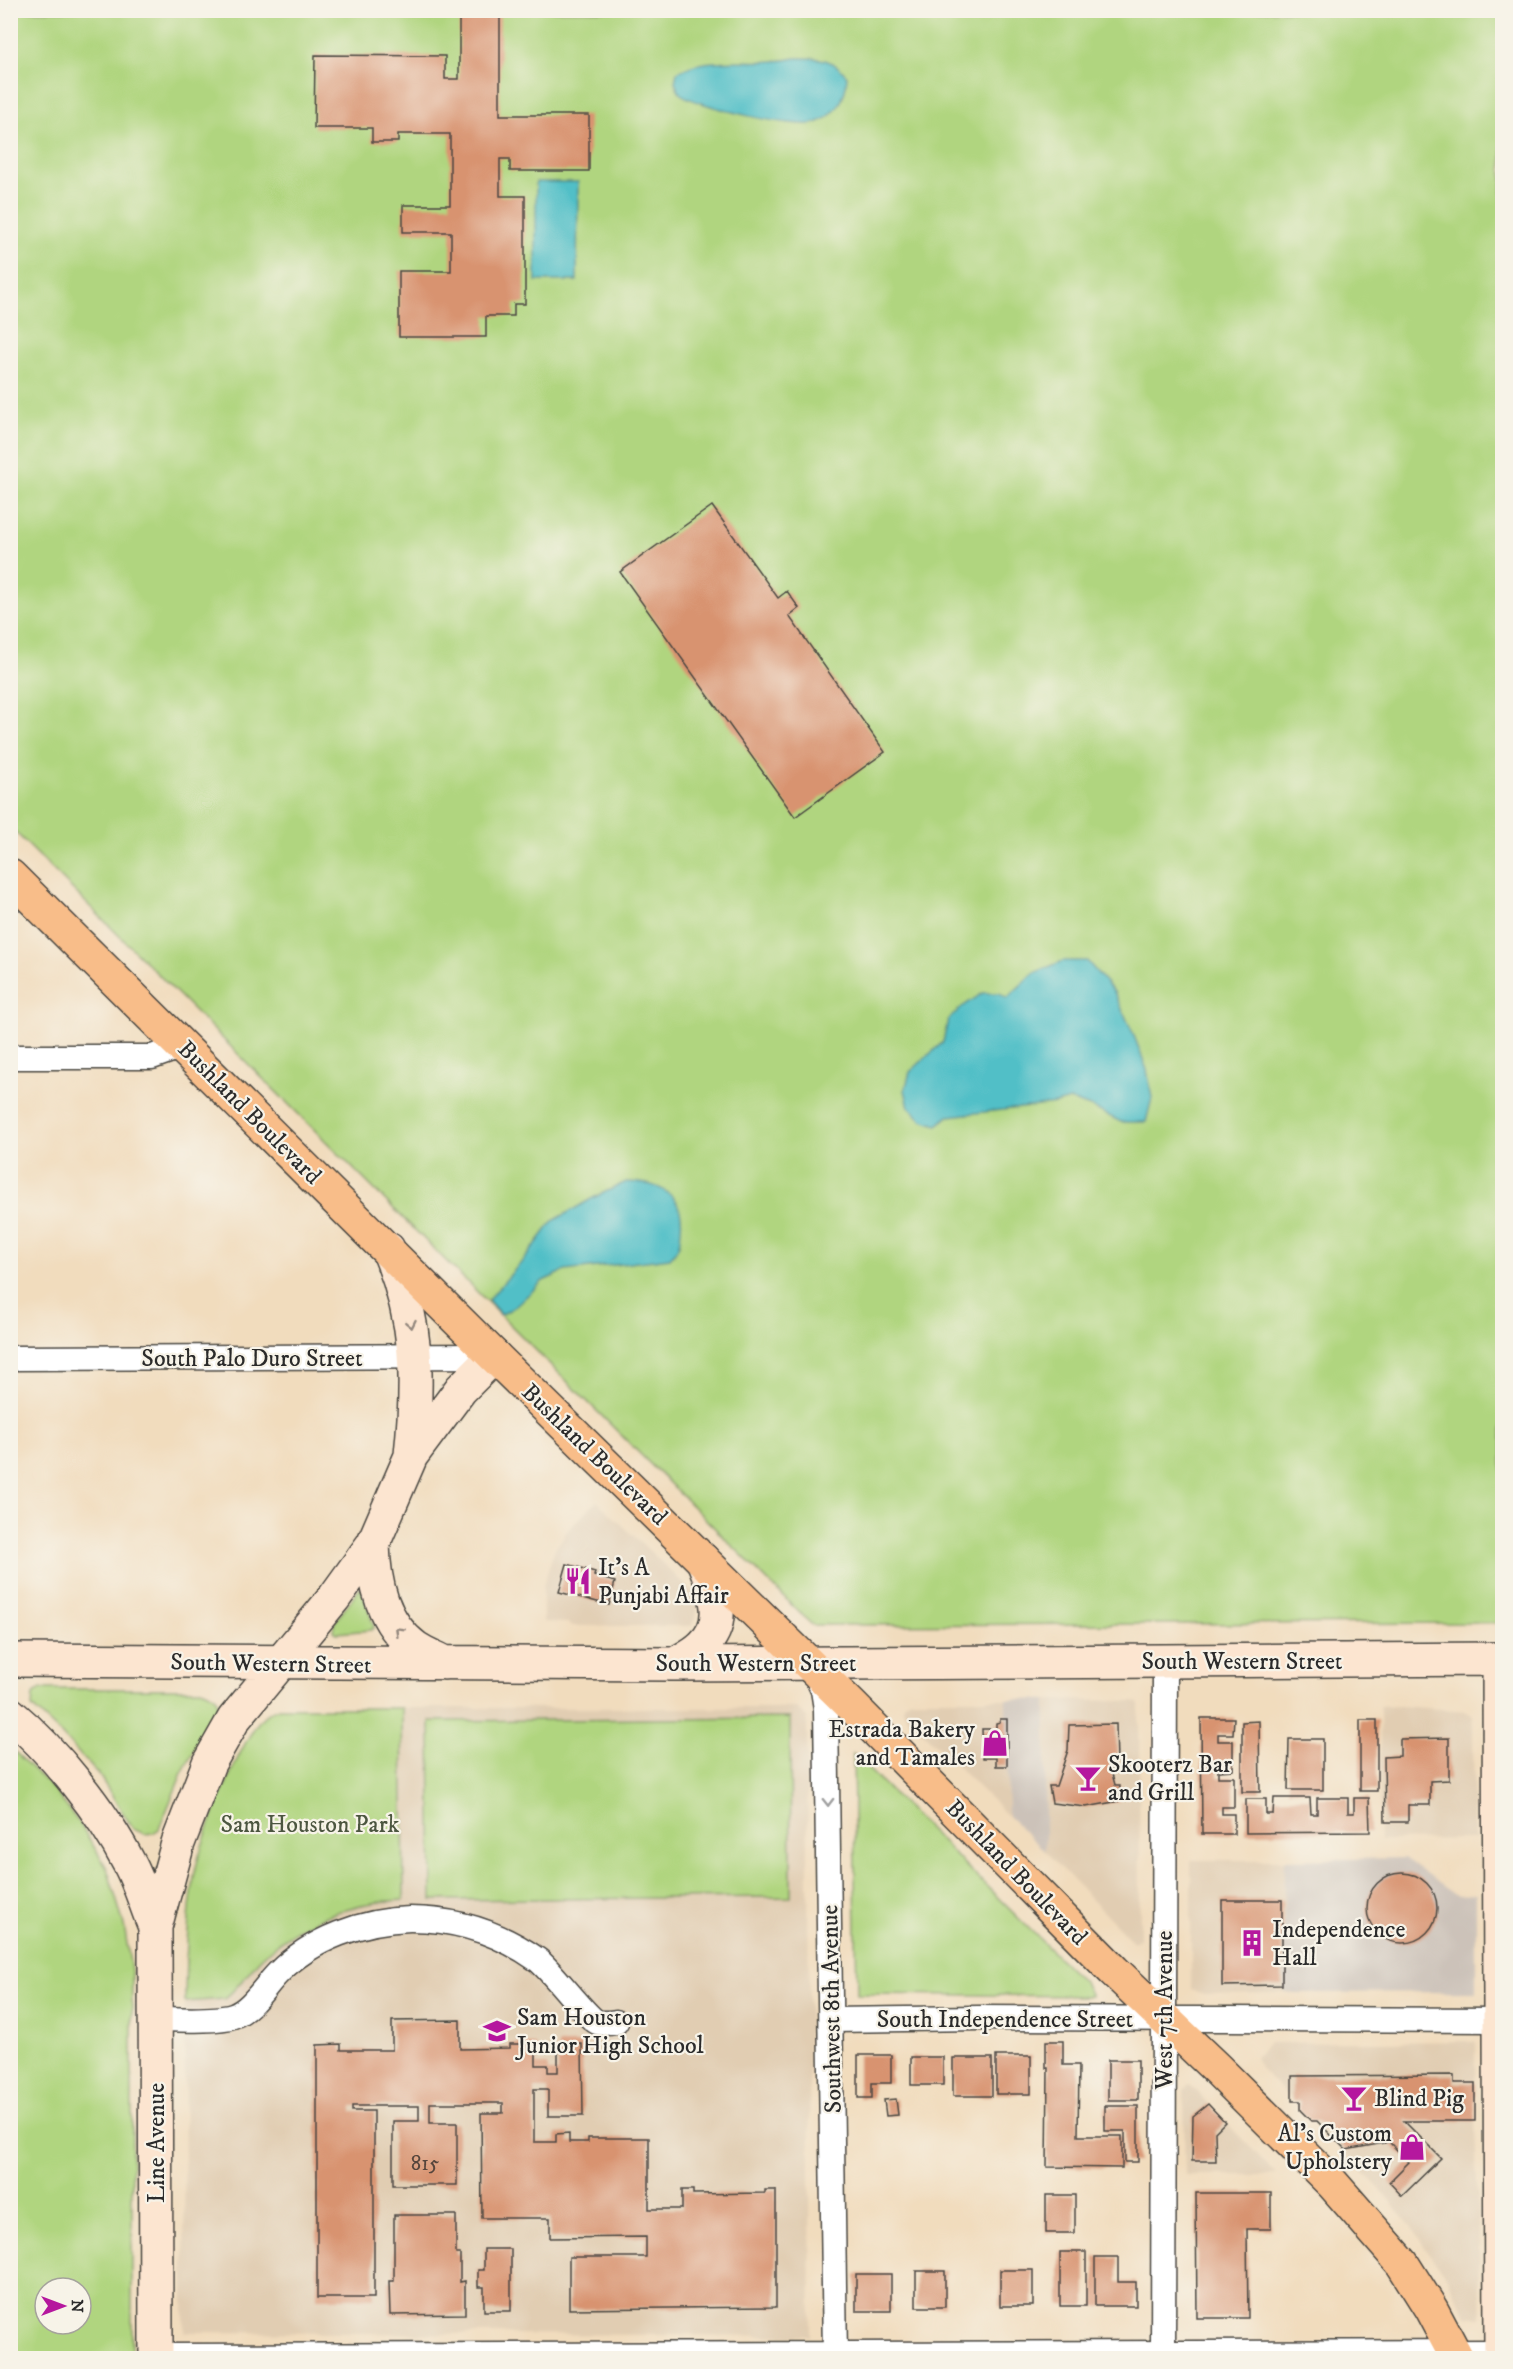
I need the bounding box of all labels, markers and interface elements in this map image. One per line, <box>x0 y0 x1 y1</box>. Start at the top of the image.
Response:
street label: Bushland Boulevard <box>171 1034 328 1191</box>
one-way arrow <box>405 1320 417 1329</box>
street label: South Palo Duro Street <box>141 1344 363 1374</box>
street label: Bushland Boulevard <box>515 1377 674 1532</box>
place label: It's A Punjabi Affair <box>598 1553 729 1611</box>
restaurant icon: It's A Punjabi Affair <box>563 1566 593 1596</box>
one-way arrow <box>396 1628 407 1639</box>
street label: South Western Street <box>170 1647 372 1681</box>
street label: South Western Street <box>1141 1647 1343 1677</box>
street label: South Western Street <box>655 1649 857 1679</box>
place label: Estrada Bakery and Tamales <box>829 1715 976 1773</box>
shop icon: Estrada Bakery and Tamales <box>980 1728 1010 1758</box>
place label: Skooterz Bar and Grill <box>1108 1750 1232 1808</box>
bar icon: Skooterz Bar and Grill <box>1073 1763 1103 1793</box>
street label: Bushland Boulevard <box>939 1793 1094 1952</box>
one-way arrow <box>822 1798 834 1807</box>
park label: Sam Houston Park <box>221 1810 400 1840</box>
street label: Southwest 8th Avenue <box>815 1904 849 2114</box>
place label: Independence Hall <box>1272 1915 1405 1973</box>
building icon: Independence Hall <box>1237 1928 1267 1958</box>
street label: West 7th Avenue <box>1150 1931 1180 2090</box>
place label: Sam Houston Junior High School <box>515 2003 705 2061</box>
street label: South Independence Street <box>877 2005 1134 2035</box>
school or university icon: Sam Houston Junior High School <box>482 2016 512 2046</box>
street label: Line Avenue <box>142 2083 172 2203</box>
bar icon: Blind Pig <box>1339 2083 1369 2113</box>
place label: Blind Pig <box>1374 2084 1464 2114</box>
place label: Al's Custom Upholstery <box>1278 2119 1393 2177</box>
shop icon: Al's Custom Upholstery <box>1397 2132 1427 2162</box>
house number: 815 <box>411 2151 439 2177</box>
north arrow <box>33 2276 93 2336</box>
text: N <box>67 2299 87 2313</box>

